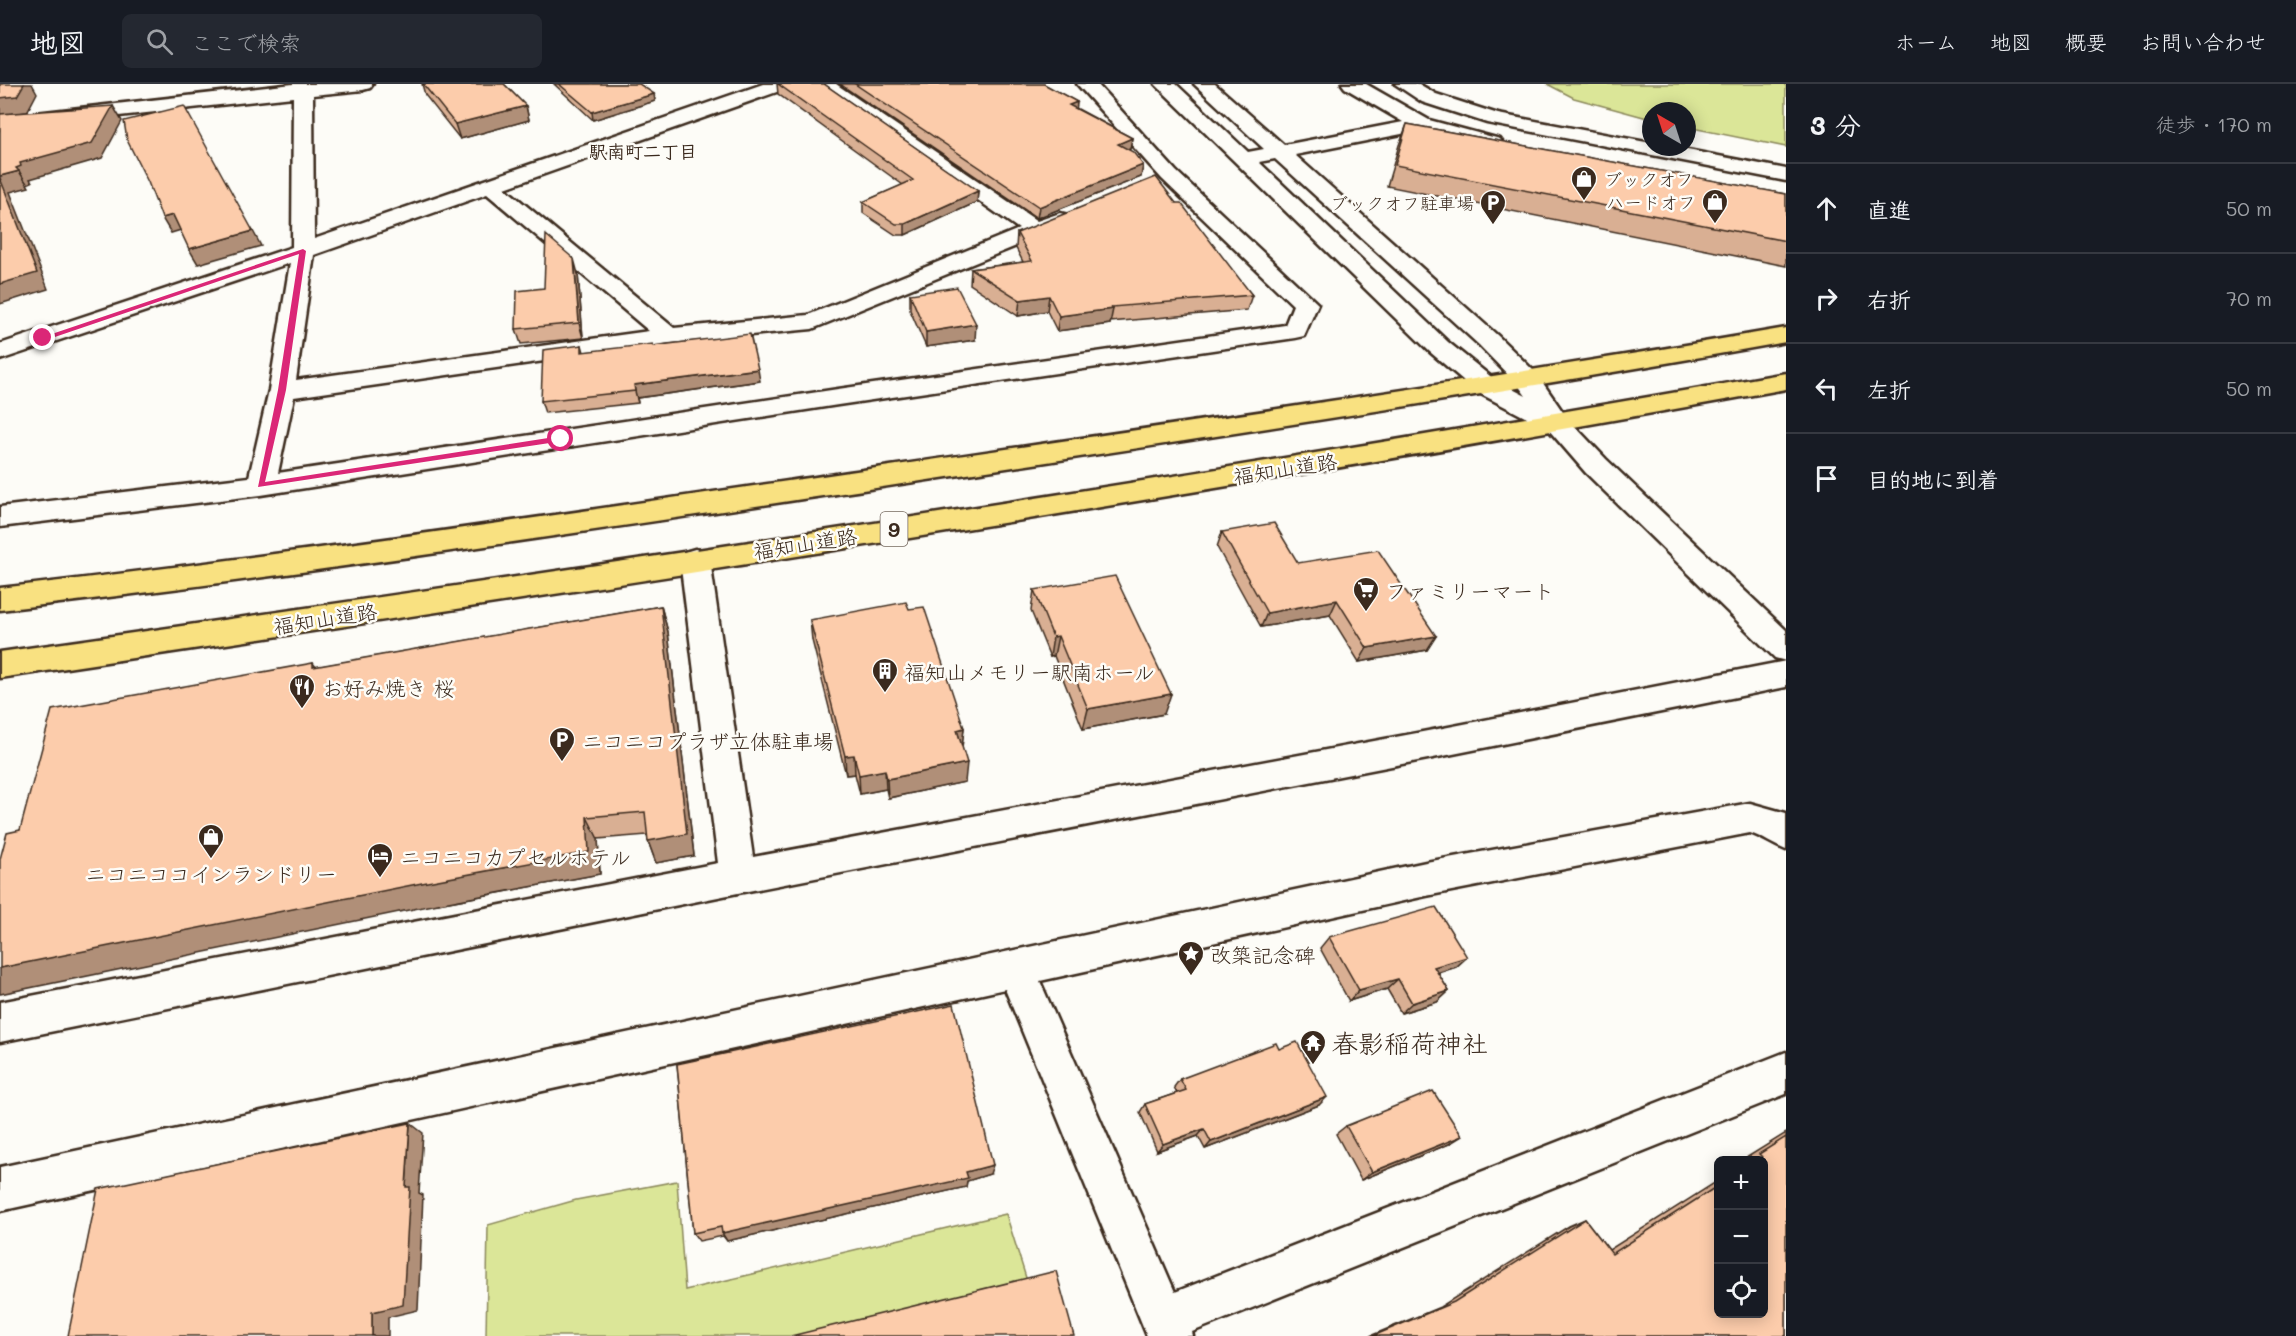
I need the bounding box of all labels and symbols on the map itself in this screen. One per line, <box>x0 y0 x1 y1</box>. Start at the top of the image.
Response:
north arrow <box>1642 102 1696 156</box>
district label: 駅南町二丁目 <box>589 139 697 163</box>
shop icon: ブックオフ <box>1569 164 1599 202</box>
place label: ブックオフ <box>1604 167 1694 191</box>
shop icon: ハードオフ <box>1700 187 1730 225</box>
parking icon: ブックオフ駐車場 <box>1478 188 1508 226</box>
place label: ハードオフ <box>1606 190 1696 214</box>
place label: ブックオフ駐車場 <box>1330 191 1474 215</box>
route end <box>29 324 55 350</box>
route start <box>547 425 573 451</box>
street label: 福知山道路 <box>1231 446 1339 490</box>
road number: 9 <box>880 512 908 546</box>
street label: 福知山道路 <box>751 521 859 565</box>
supermarket icon: ファミリーマート <box>1351 575 1381 613</box>
place label: ファミリーマート <box>1386 577 1554 604</box>
street label: 福知山道路 <box>271 596 379 640</box>
building icon: 福知山メモリー駅南ホール <box>870 656 900 694</box>
place label: 福知山メモリー駅南ホール <box>904 658 1155 685</box>
restaurant icon: お好み焼き 桜 <box>287 672 317 710</box>
place label: お好み焼き 桜 <box>322 674 455 701</box>
parking icon: ニコニコプラザ立体駐車場 <box>547 725 577 763</box>
place label: ニコニコプラザ立体駐車場 <box>582 727 834 754</box>
shop icon: ニコニココインランドリー <box>196 822 226 860</box>
hotel icon: ニコニコカプセルホテル <box>365 841 395 879</box>
place label: ニコニコカプセルホテル <box>400 843 631 870</box>
place label: ニコニココインランドリー <box>85 860 337 887</box>
place icon: 改築記念碑 <box>1176 939 1206 977</box>
place label: 改築記念碑 <box>1210 941 1315 968</box>
place label: 春影稲荷神社 <box>1332 1026 1488 1060</box>
temple icon: 春影稲荷神社 <box>1298 1028 1328 1066</box>

